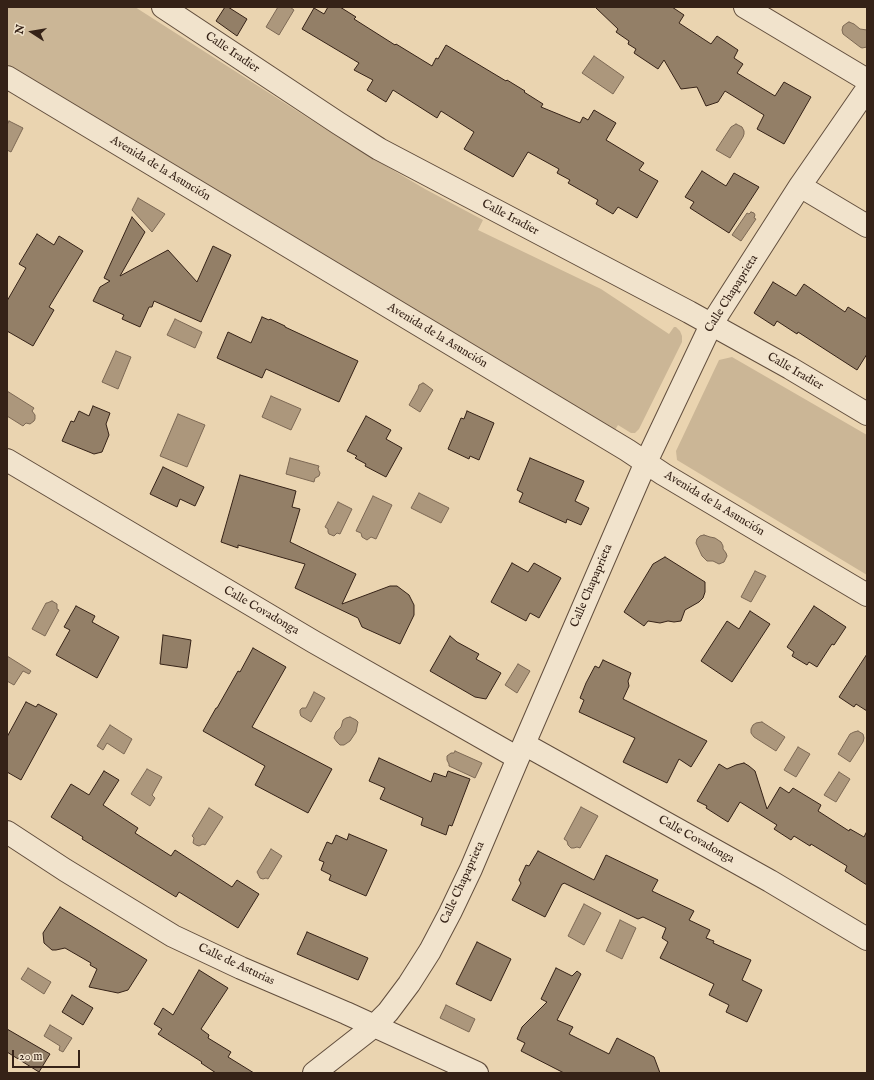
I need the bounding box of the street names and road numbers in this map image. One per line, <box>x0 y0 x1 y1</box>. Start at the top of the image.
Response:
street label: Calle Iradier <box>202 30 262 76</box>
street label: Avenida de la Asunción <box>107 133 213 205</box>
street label: Calle Iradier <box>479 197 541 239</box>
street label: Calle Chapaprieta <box>702 252 762 336</box>
street label: Avenida de la Asunción <box>384 300 490 372</box>
street label: Calle Iradier <box>764 350 826 394</box>
street label: Avenida de la Asunción <box>661 468 767 540</box>
street label: Calle Chapaprieta <box>568 542 616 630</box>
street label: Calle Covadonga <box>221 584 301 638</box>
street label: Calle Covadonga <box>655 813 737 867</box>
street label: Calle Chapaprieta <box>438 840 488 926</box>
street label: Calle de Asturias <box>196 941 276 989</box>

